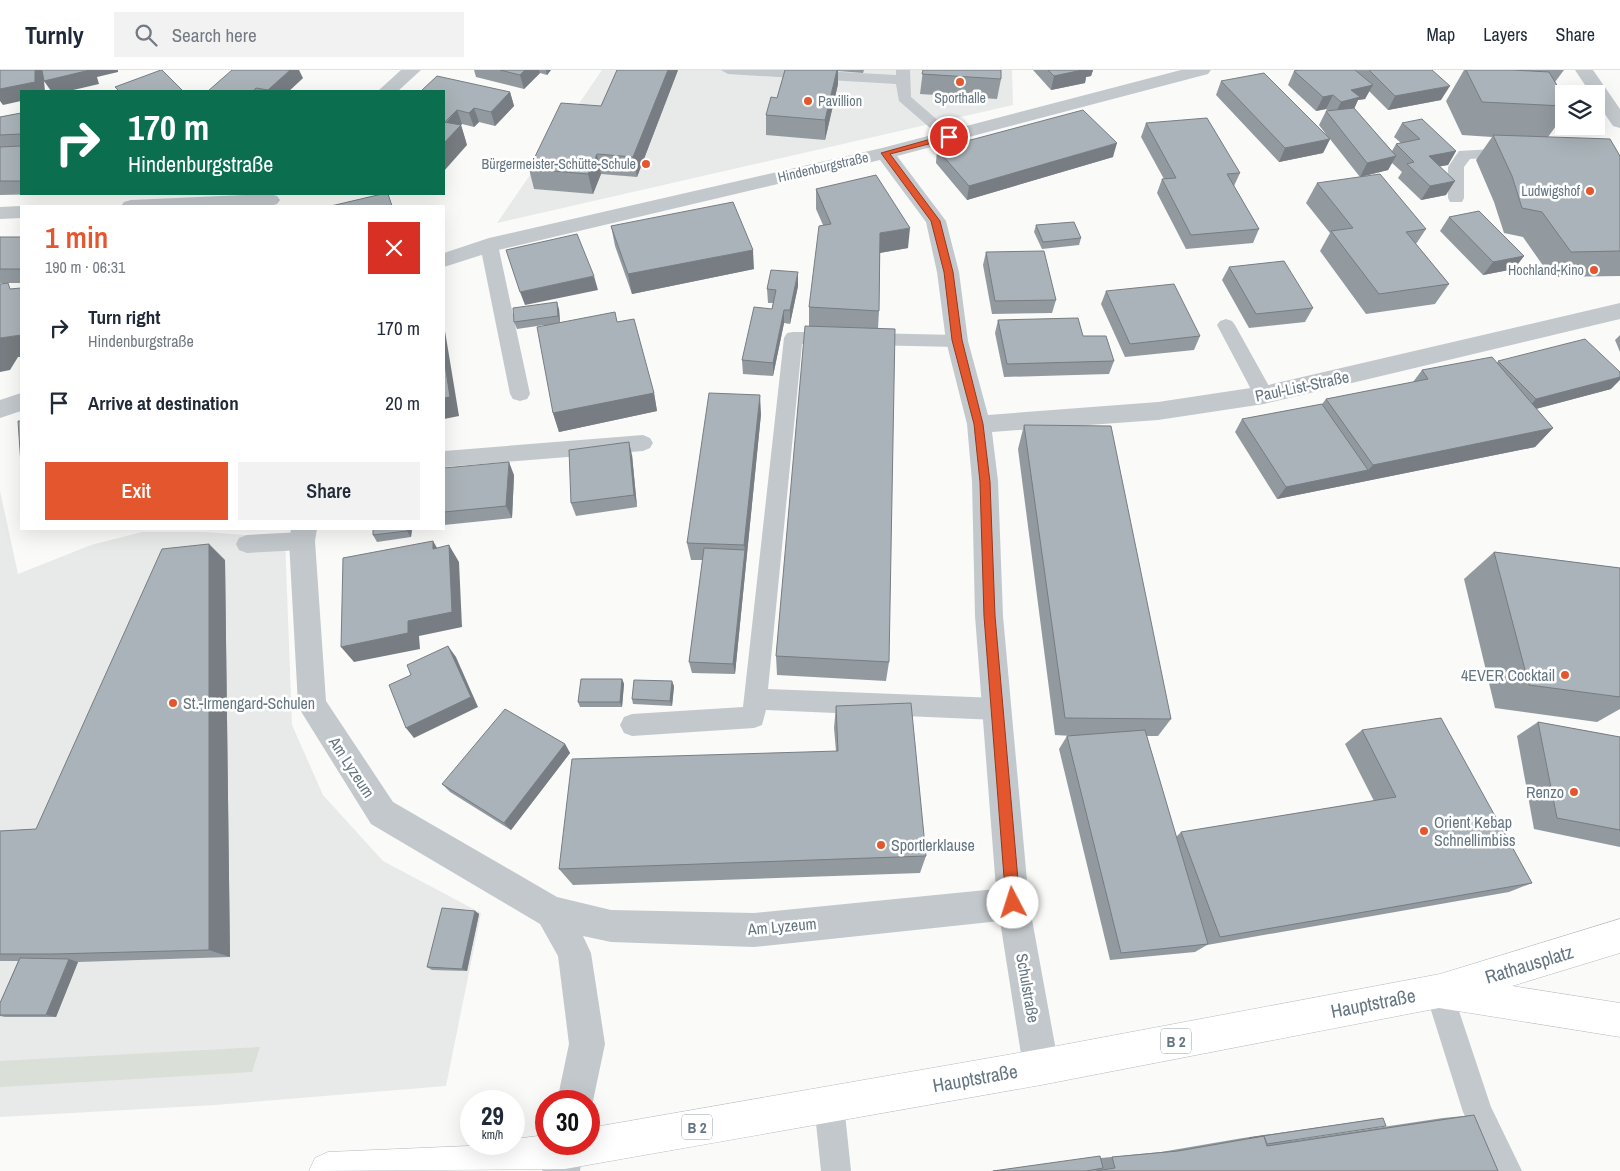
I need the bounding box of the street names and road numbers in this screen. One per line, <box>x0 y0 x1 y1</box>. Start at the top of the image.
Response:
street label: Hindenburgstraße <box>776 148 870 186</box>
street label: Paul-List-Straße <box>1253 365 1351 407</box>
street label: Am Lyzeum <box>323 731 380 802</box>
street label: Am Lyzeum <box>746 912 817 940</box>
street label: Rathausplatz <box>1482 938 1576 990</box>
street label: Schulstraße <box>1011 952 1045 1024</box>
street label: Hauptstraße <box>1328 982 1418 1024</box>
road number: B 2 <box>1161 1028 1191 1054</box>
street label: Hauptstraße <box>931 1058 1019 1098</box>
road number: B 2 <box>682 1114 712 1140</box>

